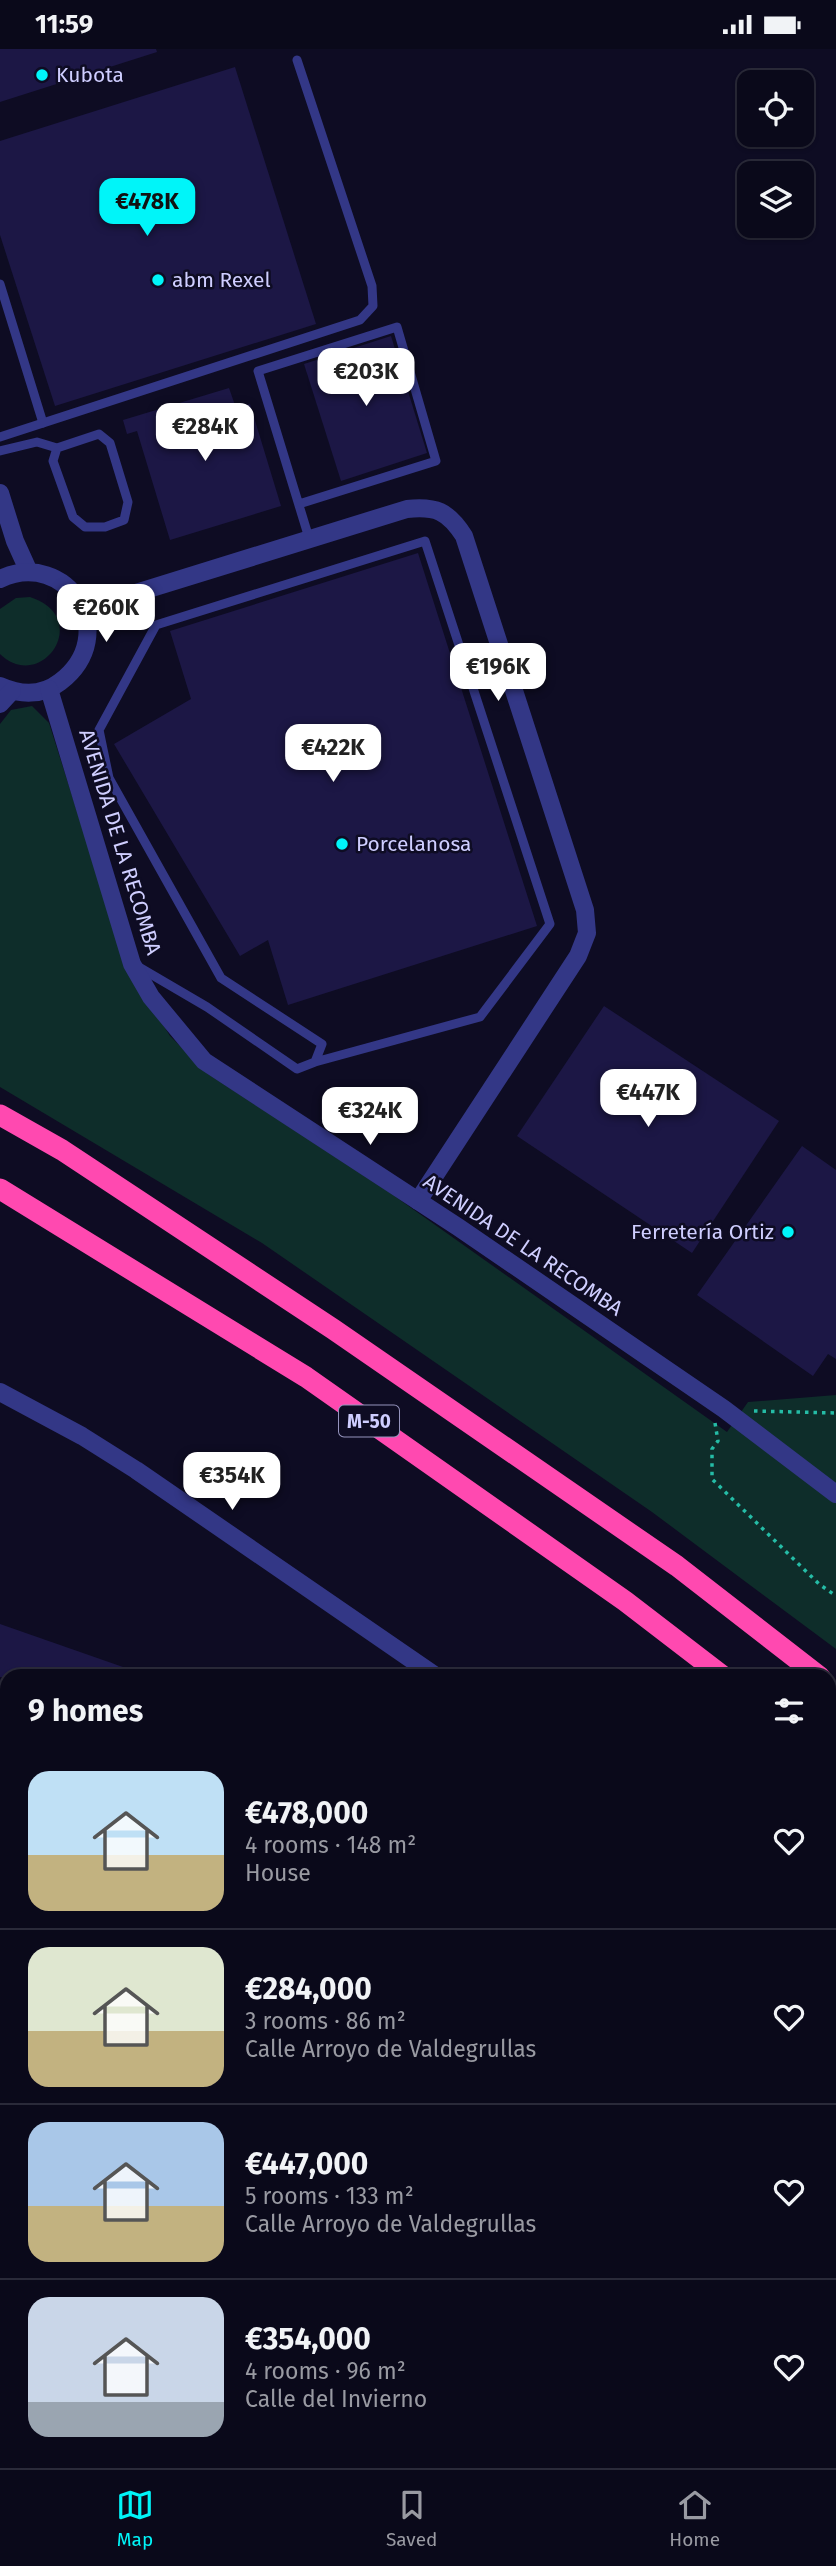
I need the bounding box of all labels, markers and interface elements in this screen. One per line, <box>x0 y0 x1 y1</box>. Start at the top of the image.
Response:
text: 11:59 <box>35 9 93 40</box>
place label: Kubota <box>56 62 124 88</box>
marker: Kubota <box>34 67 50 83</box>
map controls <box>737 70 814 238</box>
button: locate <box>737 70 814 147</box>
button: layers <box>737 161 814 238</box>
pin: €478K <box>98 179 196 238</box>
text: €478K <box>115 187 179 215</box>
place label: abm Rexel <box>172 267 271 293</box>
marker: abm Rexel <box>150 272 166 288</box>
pin: €203K <box>317 349 415 408</box>
text: €203K <box>334 357 399 385</box>
pin: €284K <box>156 403 254 463</box>
text: €284K <box>172 412 238 440</box>
pin: €260K <box>57 585 155 644</box>
text: €260K <box>73 593 139 621</box>
pin: €196K <box>449 643 547 703</box>
text: €196K <box>466 652 530 680</box>
pin: €422K <box>284 725 382 784</box>
street label: AVENIDA DE LA RECOMBA <box>73 726 167 958</box>
text: €422K <box>301 733 365 761</box>
place label: Porcelanosa <box>356 831 471 857</box>
marker: Porcelanosa <box>334 836 350 852</box>
pin: €447K <box>599 1069 697 1129</box>
text: €447K <box>616 1078 680 1106</box>
pin: €324K <box>321 1087 419 1147</box>
text: €324K <box>338 1096 402 1124</box>
street label: AVENIDA DE LA RECOMBA <box>418 1169 628 1321</box>
place label: Ferretería Ortiz <box>631 1219 774 1245</box>
marker: Ferretería Ortiz <box>780 1224 796 1240</box>
road number: M-50 <box>339 1405 399 1437</box>
pin: €354K <box>183 1453 281 1512</box>
text: €354K <box>199 1461 265 1489</box>
icon: filters <box>770 1692 808 1730</box>
text: 9 homes <box>28 1693 143 1729</box>
text: €478,000 <box>245 1795 368 1831</box>
icon: home <box>84 1799 168 1883</box>
icon: heart <box>770 1822 808 1860</box>
text: 4 rooms · 148 m² <box>245 1831 416 1859</box>
text: House <box>245 1859 311 1887</box>
text: €284,000 <box>245 1971 372 2007</box>
icon: home <box>84 1975 168 2059</box>
icon: heart <box>770 1998 808 2036</box>
text: 3 rooms · 86 m² <box>245 2007 406 2035</box>
text: Calle Arroyo de Valdegrullas <box>245 2035 536 2063</box>
text: €447,000 <box>245 2146 368 2182</box>
icon: home <box>84 2150 168 2234</box>
icon: heart <box>770 2173 808 2211</box>
text: 5 rooms · 133 m² <box>245 2182 414 2210</box>
text: Calle Arroyo de Valdegrullas <box>245 2210 536 2238</box>
text: €354,000 <box>245 2321 371 2357</box>
icon: home <box>84 2325 168 2409</box>
icon: heart <box>770 2348 808 2386</box>
text: 4 rooms · 96 m² <box>245 2357 406 2385</box>
text: Calle del Invierno <box>245 2385 427 2413</box>
tab: Map <box>116 2486 154 2551</box>
tab: Saved <box>386 2486 437 2551</box>
tab: Home <box>669 2486 720 2551</box>

